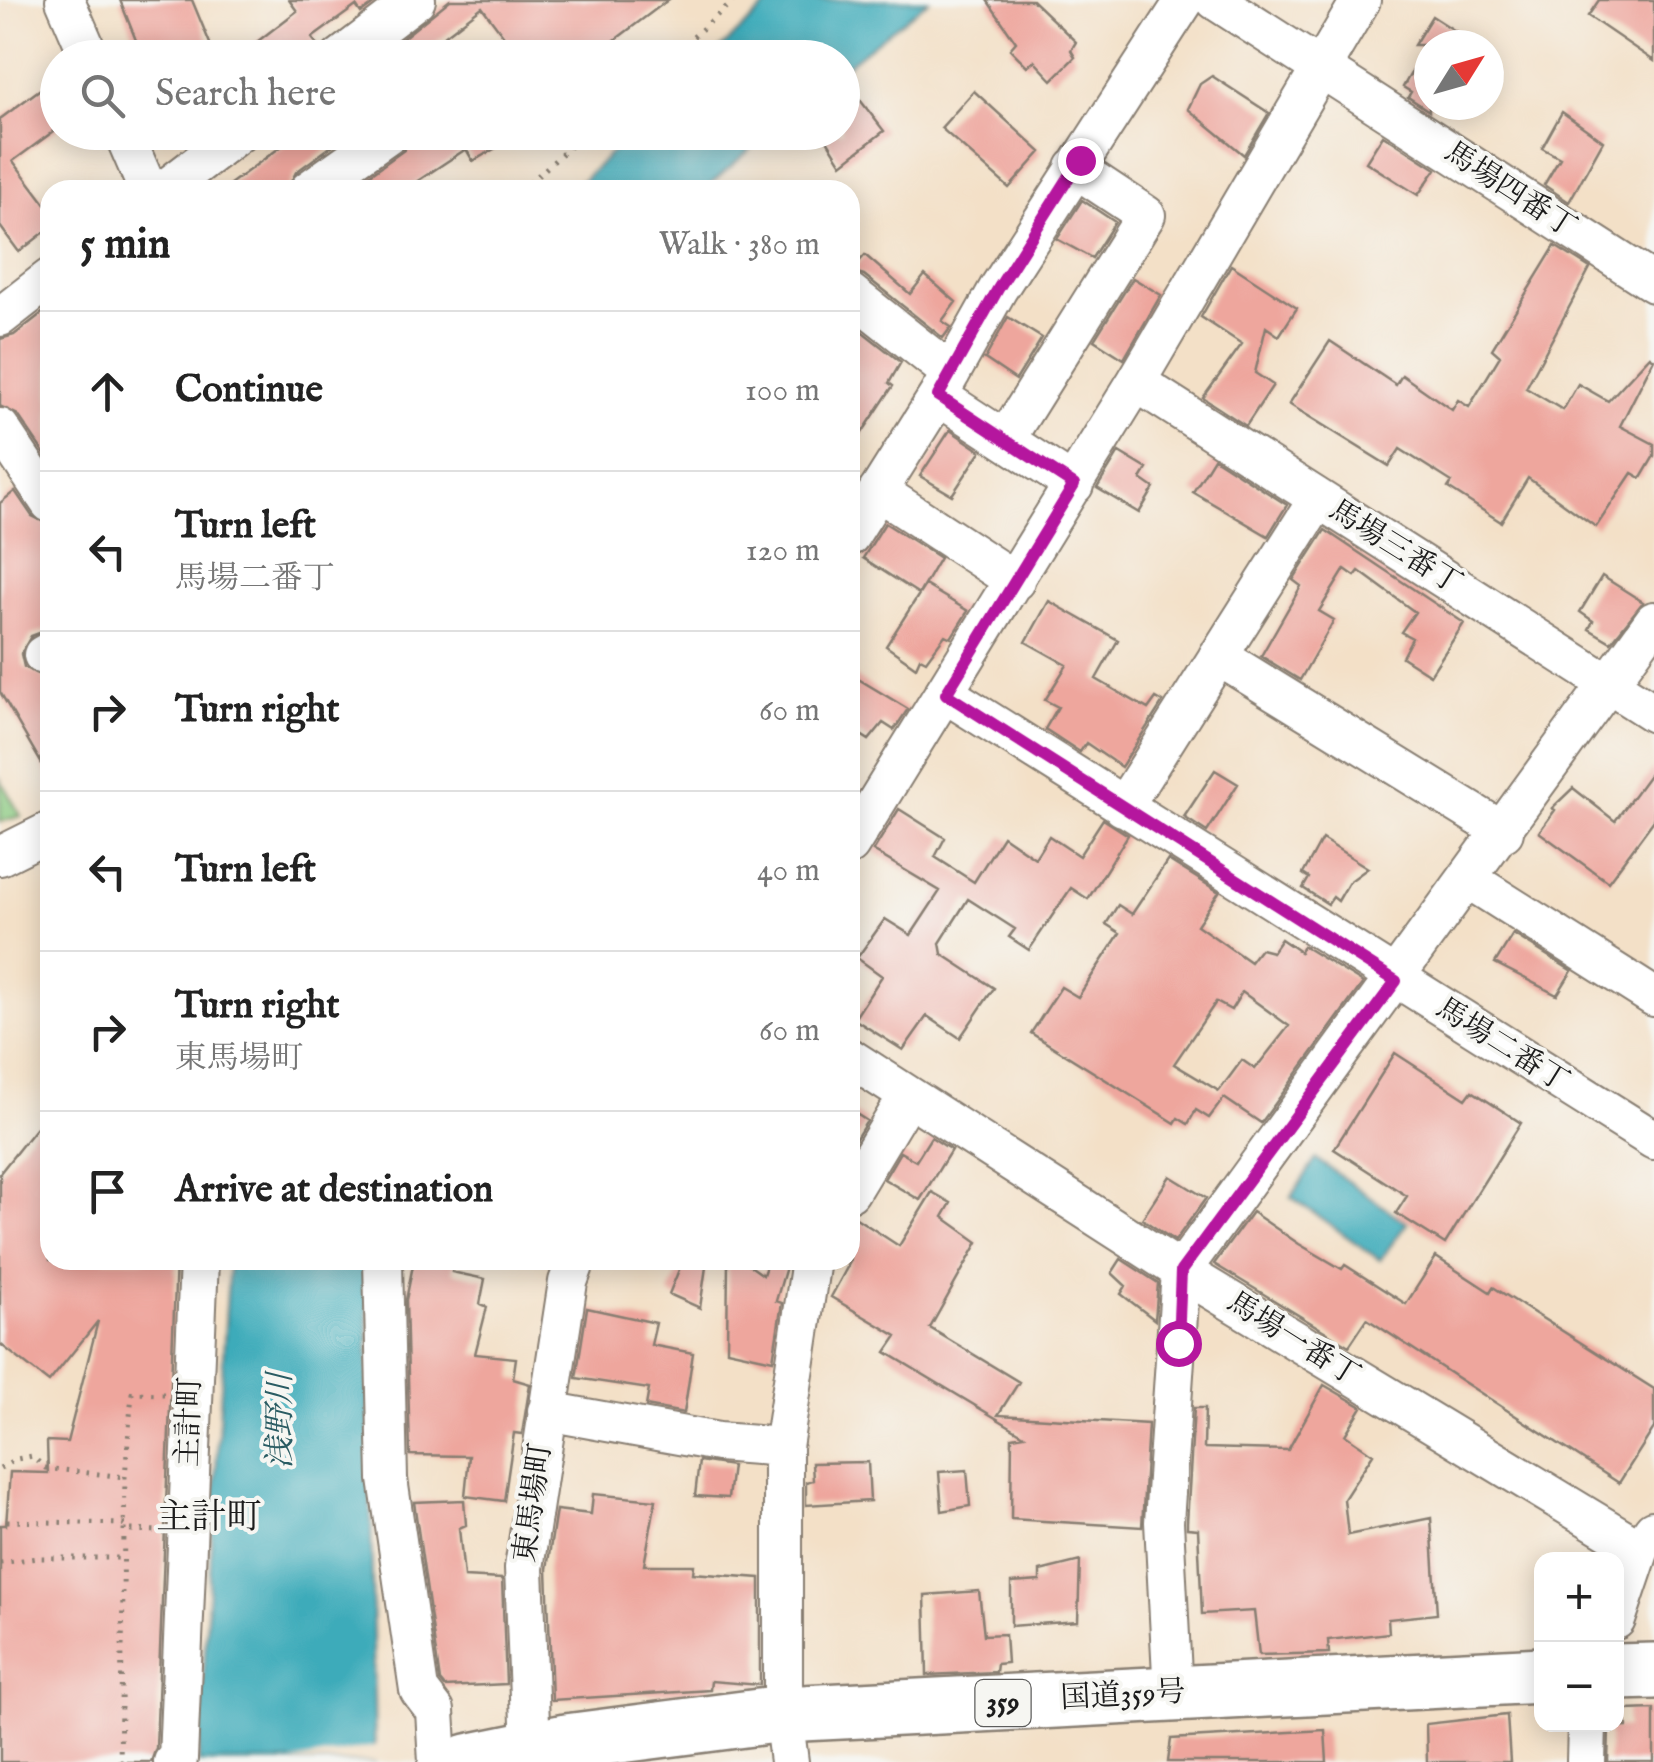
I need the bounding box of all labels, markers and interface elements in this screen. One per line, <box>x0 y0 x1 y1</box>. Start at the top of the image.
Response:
north arrow <box>1414 30 1504 120</box>
search box <box>40 40 860 150</box>
icon: search <box>75 68 130 123</box>
text: Search here <box>155 71 336 119</box>
street label: 馬場四番丁 <box>1437 134 1583 248</box>
route end <box>1058 138 1104 184</box>
text: 5 min <box>80 219 170 272</box>
text: Walk · 380 m <box>659 225 820 266</box>
icon: ahead <box>80 364 135 419</box>
text: Continue <box>175 367 323 415</box>
text: 100 m <box>745 371 820 412</box>
street label: 馬場三番丁 <box>1321 492 1469 604</box>
text: Turn left <box>175 503 316 551</box>
icon: left <box>80 524 135 579</box>
text: 120 m <box>746 531 820 572</box>
text: 馬場二番丁 <box>175 559 335 600</box>
icon: right <box>80 684 135 739</box>
text: Turn right <box>175 687 339 735</box>
text: 60 m <box>759 691 820 732</box>
icon: left <box>80 844 135 899</box>
text: Turn left <box>175 847 316 895</box>
text: 40 m <box>757 851 820 892</box>
text: Turn right <box>175 983 339 1031</box>
street label: 馬場二番丁 <box>1428 990 1576 1102</box>
icon: right <box>80 1004 135 1059</box>
text: 60 m <box>759 1011 820 1052</box>
text: 東馬場町 <box>175 1039 303 1080</box>
icon: arrive <box>80 1164 135 1219</box>
text: Arrive at destination <box>175 1167 493 1215</box>
street label: 馬場一番丁 <box>1219 1284 1367 1396</box>
route start <box>1156 1321 1202 1367</box>
water label: 浅野川 <box>261 1370 302 1469</box>
street label: 主計町 <box>169 1376 211 1468</box>
street label: 東馬場町 <box>507 1441 561 1565</box>
district label: 主計町 <box>156 1496 262 1541</box>
map controls <box>1534 1552 1624 1732</box>
button: + <box>1534 1552 1624 1642</box>
button: − <box>1534 1642 1624 1732</box>
street label: 国道359号 <box>1060 1674 1186 1718</box>
road number: 359 <box>976 1680 1030 1726</box>

